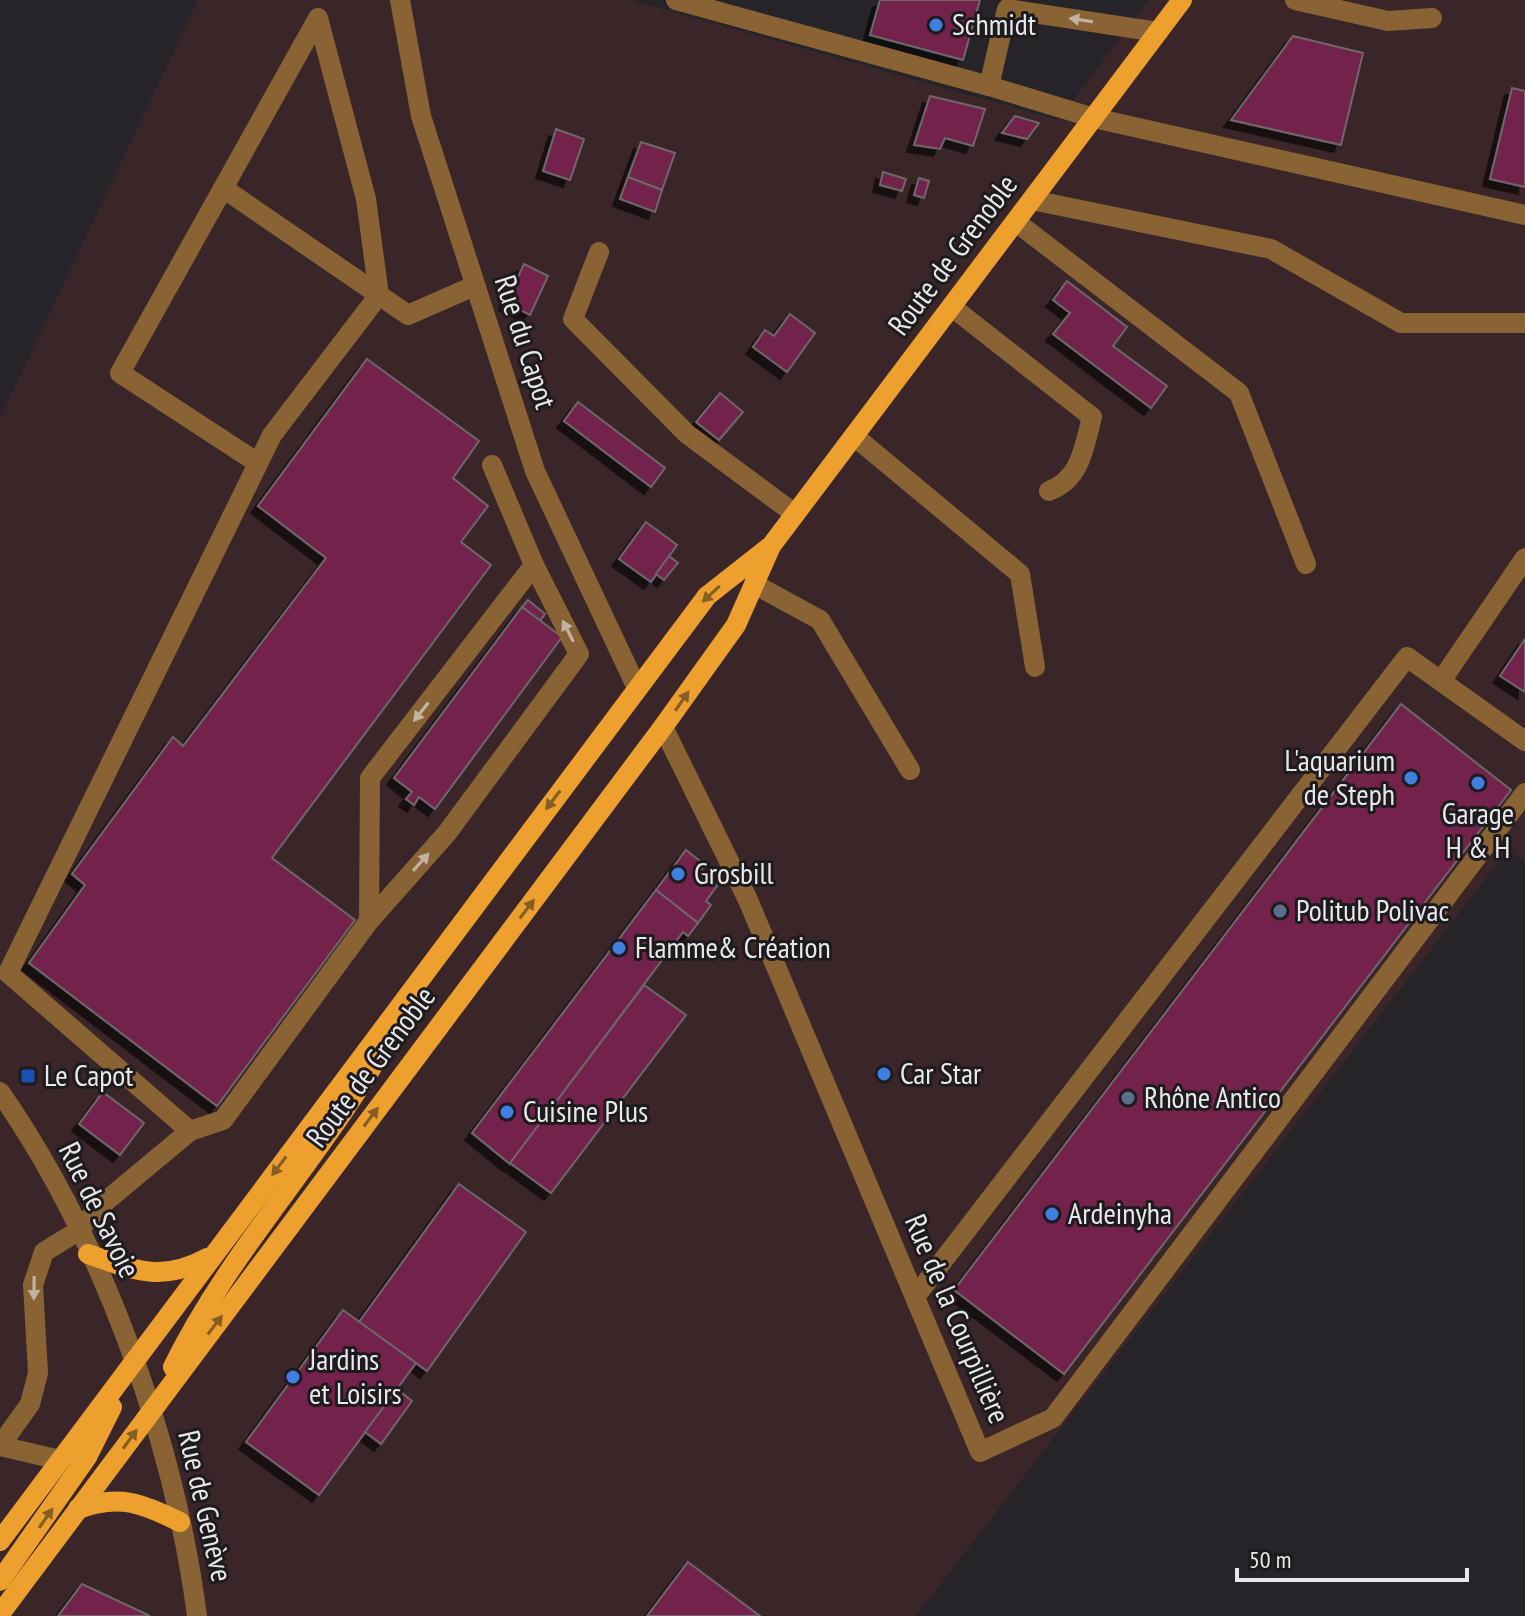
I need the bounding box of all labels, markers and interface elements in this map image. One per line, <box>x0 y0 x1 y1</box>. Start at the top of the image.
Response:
place label: Schmidt <box>952 4 1037 43</box>
one-way arrow <box>1068 13 1093 26</box>
marker: Schmidt <box>927 16 945 34</box>
street label: Route de Grenoble <box>879 166 1025 342</box>
street label: Rue du Capot <box>487 270 567 414</box>
one-way arrow <box>702 585 721 603</box>
one-way arrow <box>561 620 575 642</box>
one-way arrow <box>674 690 689 711</box>
one-way arrow <box>413 702 429 723</box>
place label: L'aquarium de Steph <box>1284 740 1395 813</box>
marker: L'aquarium de Steph <box>1402 769 1420 787</box>
marker: Garage H & H <box>1469 774 1487 792</box>
one-way arrow <box>545 790 561 811</box>
place label: Garage H & H <box>1442 793 1514 866</box>
one-way arrow <box>412 853 429 873</box>
place label: Grosbill <box>694 853 774 892</box>
marker: Grosbill <box>669 865 687 883</box>
place label: Politub Polivac <box>1296 890 1450 929</box>
one-way arrow <box>519 899 535 919</box>
marker: Politub Polivac <box>1271 902 1289 920</box>
place label: Flamme& Création <box>635 927 831 966</box>
marker: Flamme& Création <box>610 939 628 957</box>
street label: Route de Grenoble <box>297 978 443 1154</box>
place label: Car Star <box>900 1053 982 1092</box>
place label: Le Capot <box>44 1055 134 1094</box>
marker: Car Star <box>875 1065 893 1083</box>
marker: Le Capot <box>19 1067 37 1085</box>
place label: Rhône Antico <box>1144 1077 1281 1116</box>
marker: Rhône Antico <box>1119 1089 1137 1107</box>
place label: Cuisine Plus <box>523 1091 648 1130</box>
marker: Cuisine Plus <box>498 1103 516 1121</box>
one-way arrow <box>363 1107 379 1127</box>
street label: Rue de Savoie <box>51 1135 150 1284</box>
one-way arrow <box>272 1155 288 1176</box>
place label: Ardeinyha <box>1068 1193 1172 1232</box>
marker: Ardeinyha <box>1043 1205 1061 1223</box>
street label: Rue de la Courpillière <box>897 1208 1020 1429</box>
one-way arrow <box>28 1276 40 1301</box>
one-way arrow <box>207 1315 223 1335</box>
place label: Jardins et Loisirs <box>308 1339 402 1412</box>
marker: Jardins et Loisirs <box>284 1368 302 1386</box>
street label: Rue de Genève <box>170 1426 243 1585</box>
one-way arrow <box>122 1428 138 1450</box>
one-way arrow <box>38 1508 53 1529</box>
scale bar <box>1237 1532 1467 1582</box>
text: 50 m <box>1249 1544 1291 1575</box>

